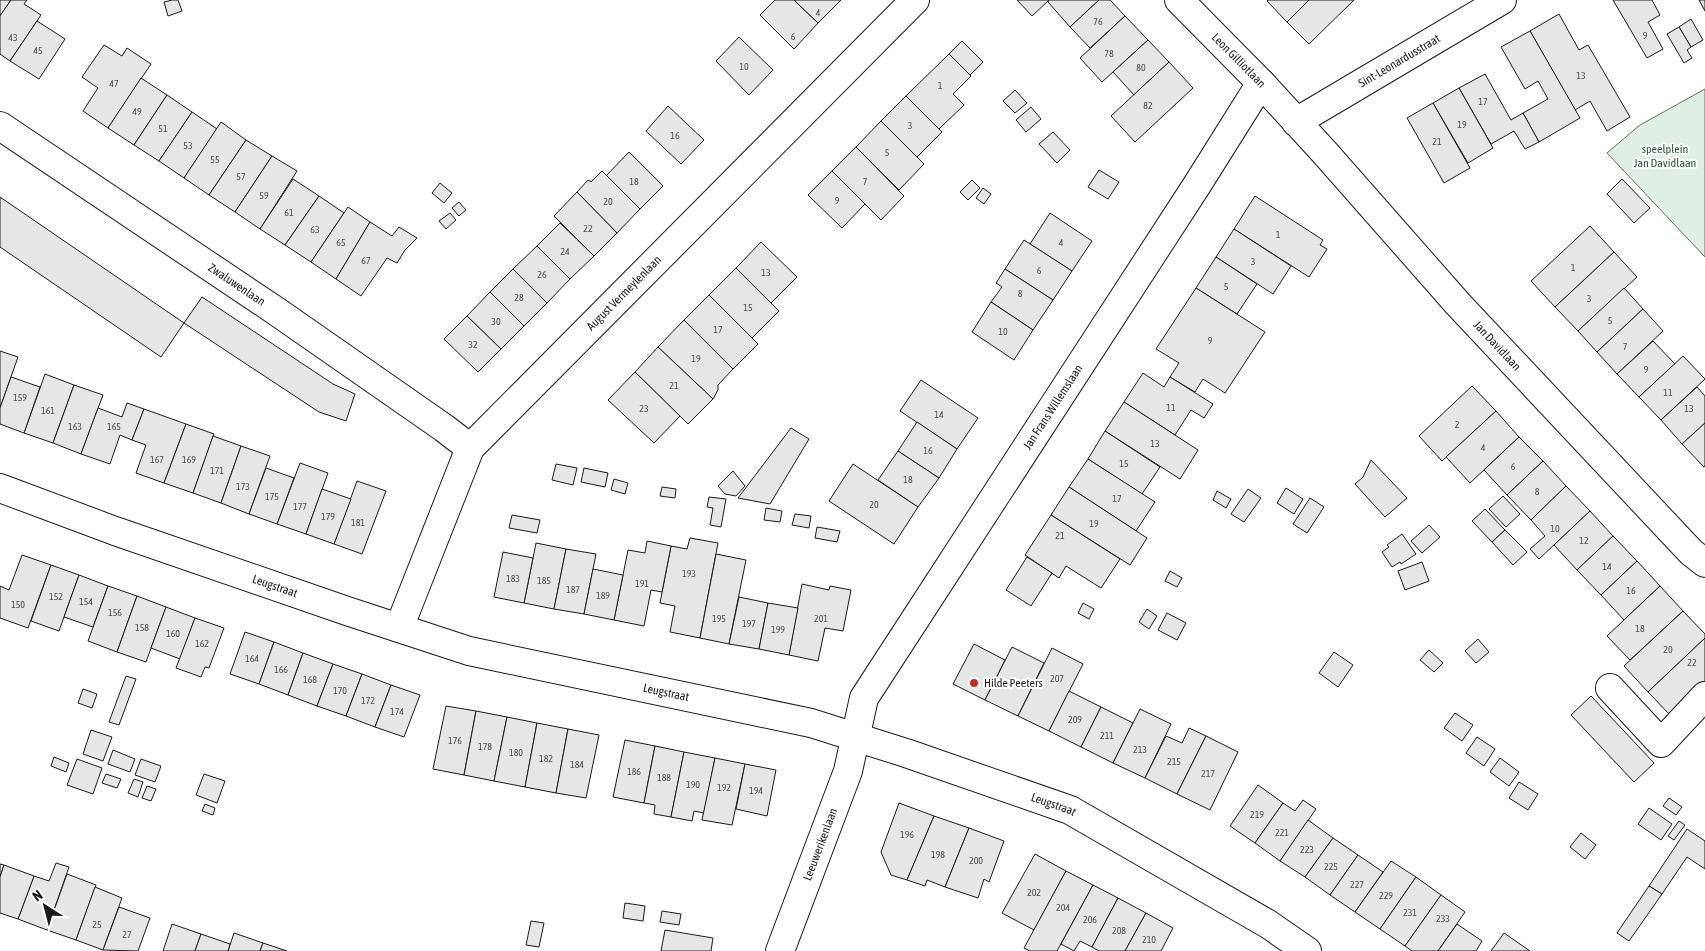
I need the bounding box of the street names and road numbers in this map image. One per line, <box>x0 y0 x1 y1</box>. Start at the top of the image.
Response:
street label: Leon Gilliotlaan <box>1209 30 1269 90</box>
street label: Sint-Leonardusstraat <box>1356 31 1443 90</box>
street label: August Vermeylenlaan <box>584 253 664 333</box>
street label: Zwaluwenlaan <box>206 261 268 309</box>
street label: Jan Davidlaan <box>1471 318 1524 373</box>
street label: Jan Frans Willemslaan <box>1020 362 1086 452</box>
street label: Leugstraat <box>251 572 300 601</box>
street label: Leugstraat <box>642 681 691 704</box>
street label: Leugstraat <box>1029 790 1079 819</box>
street label: Leeuwerikenlaan <box>800 806 840 883</box>

